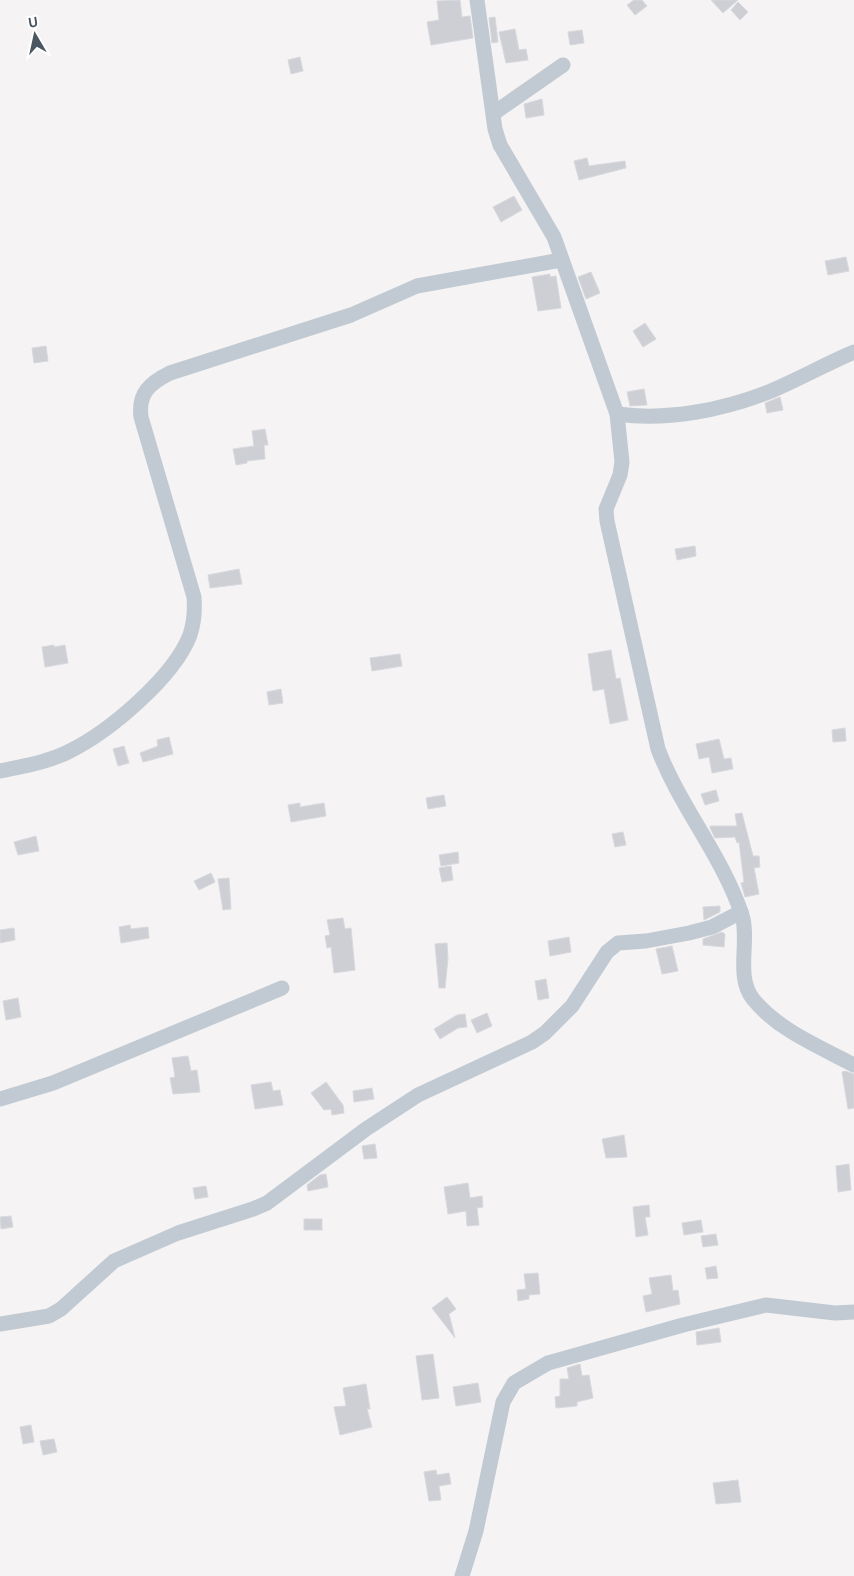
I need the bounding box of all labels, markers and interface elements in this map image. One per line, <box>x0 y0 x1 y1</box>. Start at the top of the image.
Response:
north arrow <box>10 10 60 60</box>
text: U <box>27 13 39 31</box>

